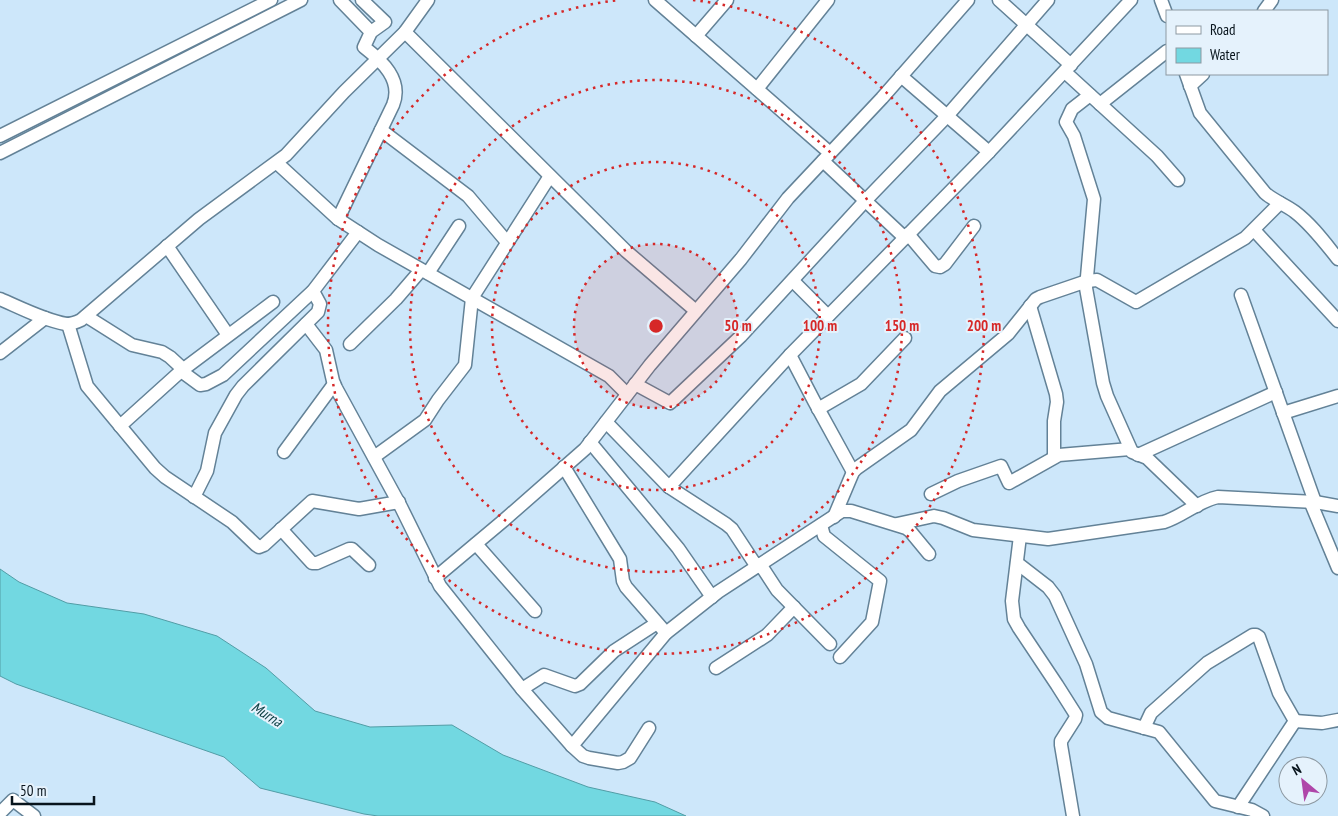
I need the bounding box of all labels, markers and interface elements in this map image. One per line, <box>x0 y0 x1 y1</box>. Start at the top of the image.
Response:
legend <box>1166 10 1328 75</box>
text: Road <box>1210 20 1236 39</box>
text: Water <box>1210 45 1241 64</box>
text: 50 m <box>724 316 752 335</box>
text: 100 m <box>803 316 837 335</box>
text: 150 m <box>885 316 919 335</box>
text: 200 m <box>967 316 1001 335</box>
centre of rings <box>647 317 665 335</box>
water label: Murna <box>248 697 287 731</box>
north arrow <box>1278 756 1328 806</box>
text: N <box>1289 760 1304 779</box>
scale bar <box>12 774 95 806</box>
text: 50 m <box>20 781 46 800</box>

